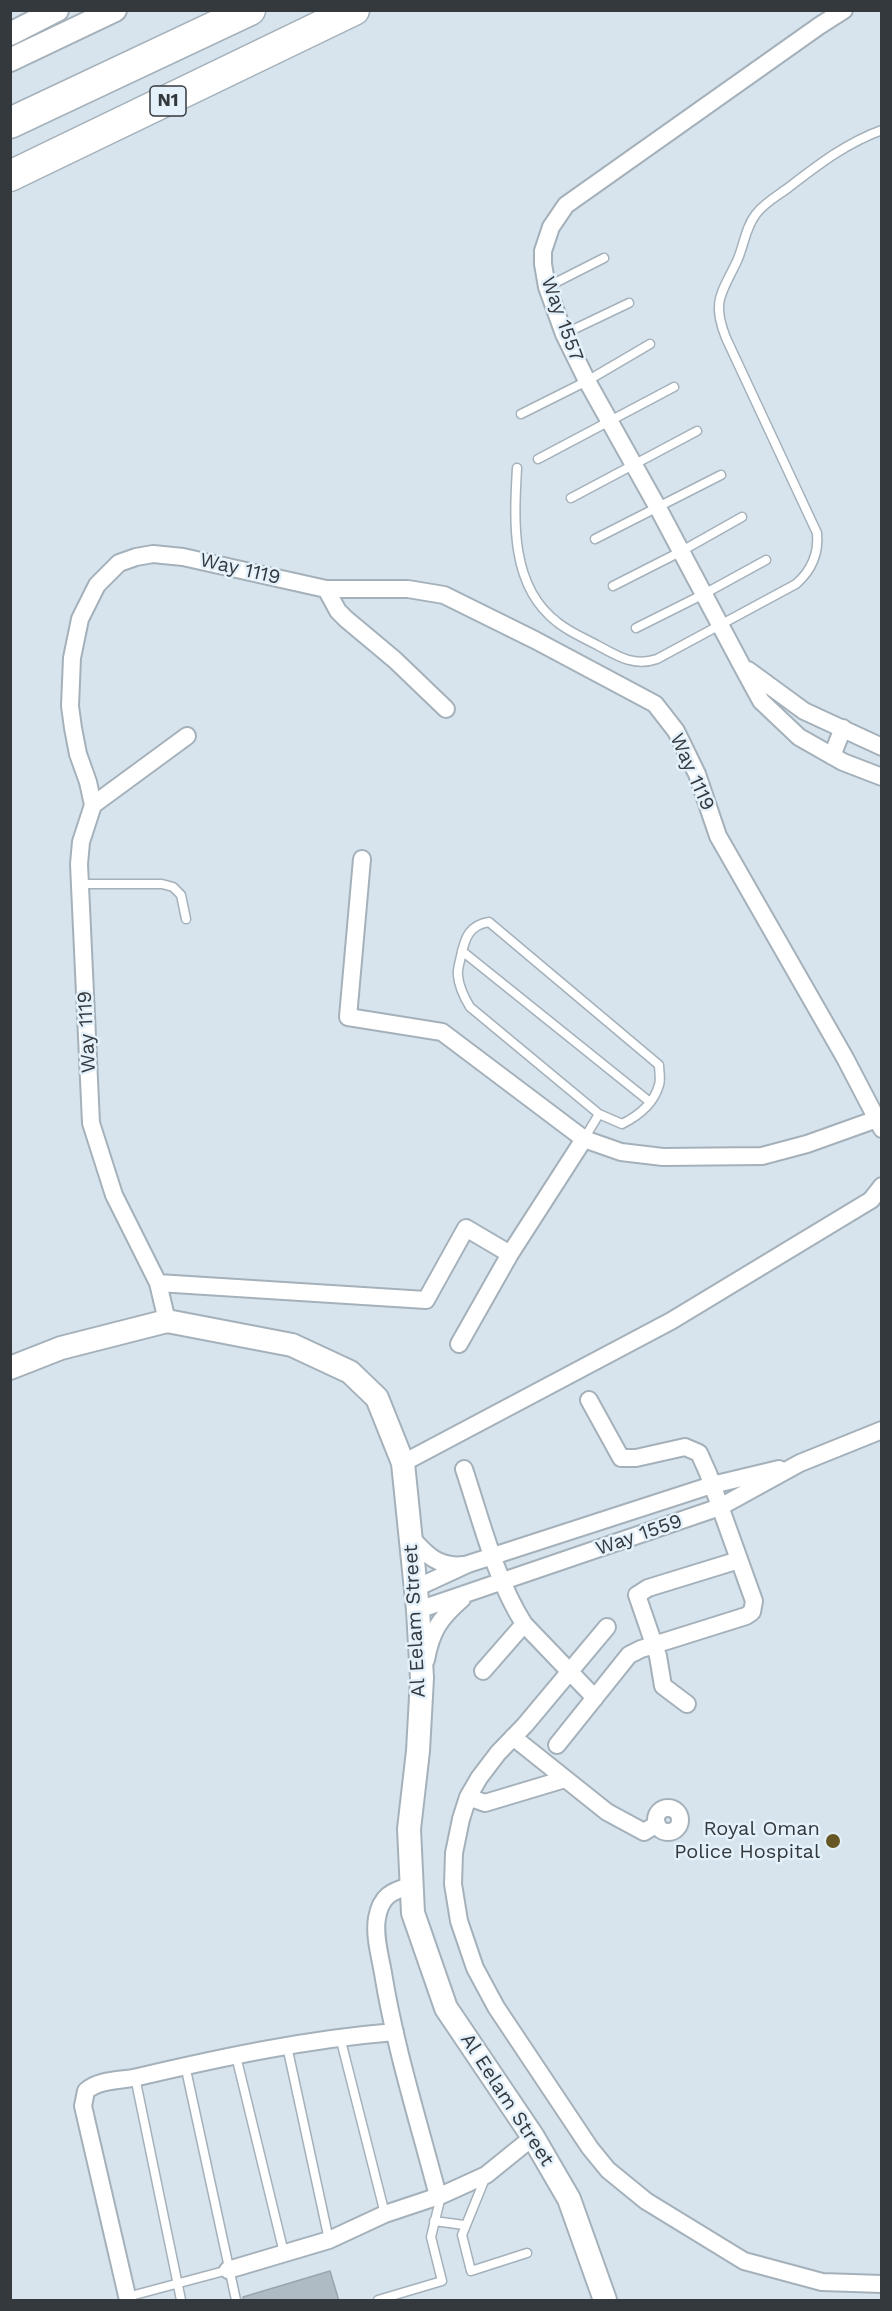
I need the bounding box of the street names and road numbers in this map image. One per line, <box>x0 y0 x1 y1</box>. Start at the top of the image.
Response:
road number: N1 <box>150 86 186 116</box>
street label: Way 1557 <box>536 273 588 365</box>
street label: Way 1119 <box>197 548 283 590</box>
street label: Way 1119 <box>664 730 720 814</box>
street label: Way 1119 <box>73 990 101 1074</box>
street label: Way 1559 <box>593 1509 685 1561</box>
street label: Al Eelam Street <box>399 1544 431 1698</box>
street label: Al Eelam Street <box>455 2029 559 2171</box>

